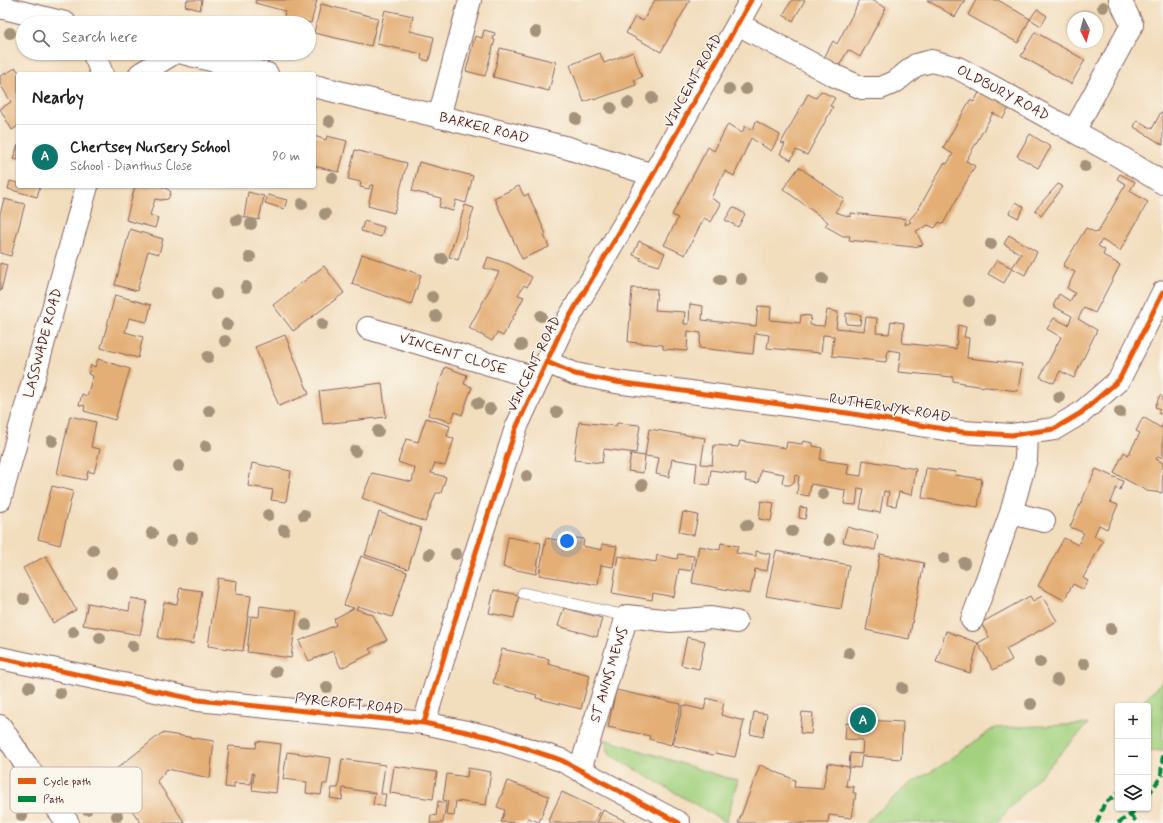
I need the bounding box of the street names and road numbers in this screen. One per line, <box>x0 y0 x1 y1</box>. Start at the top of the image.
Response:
street label: VINCENT ROAD <box>660 31 726 131</box>
street label: OLDBURY ROAD <box>954 61 1052 125</box>
street label: BARKER ROAD <box>437 108 531 148</box>
street label: LASSWADE ROAD <box>20 286 66 400</box>
street label: VINCENT ROAD <box>503 313 565 415</box>
street label: VINCENT CLOSE <box>397 329 509 379</box>
street label: RUTHERWYK ROAD <box>828 390 952 426</box>
street label: ST ANNS MEWS <box>586 625 632 725</box>
street label: PYRCROFT ROAD <box>294 689 404 719</box>

